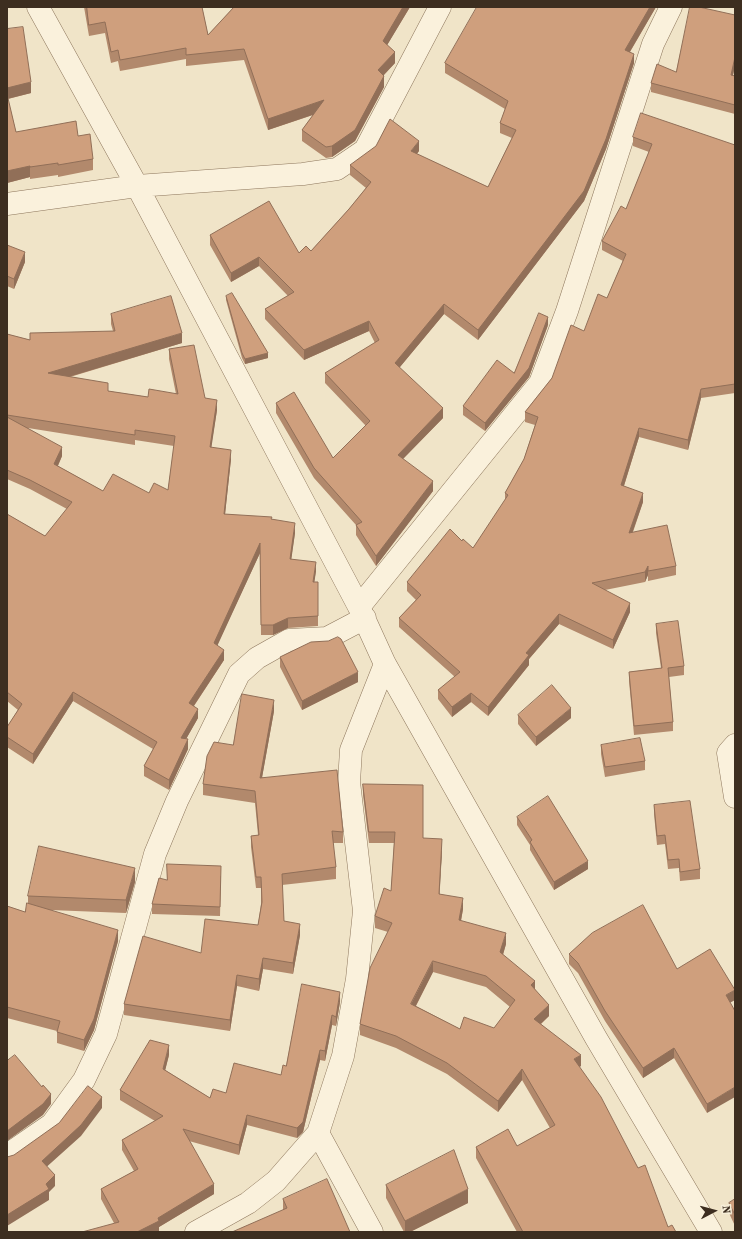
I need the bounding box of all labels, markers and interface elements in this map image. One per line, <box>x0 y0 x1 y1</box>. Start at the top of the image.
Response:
north arrow <box>694 1191 734 1231</box>
text: N <box>719 1205 734 1214</box>

